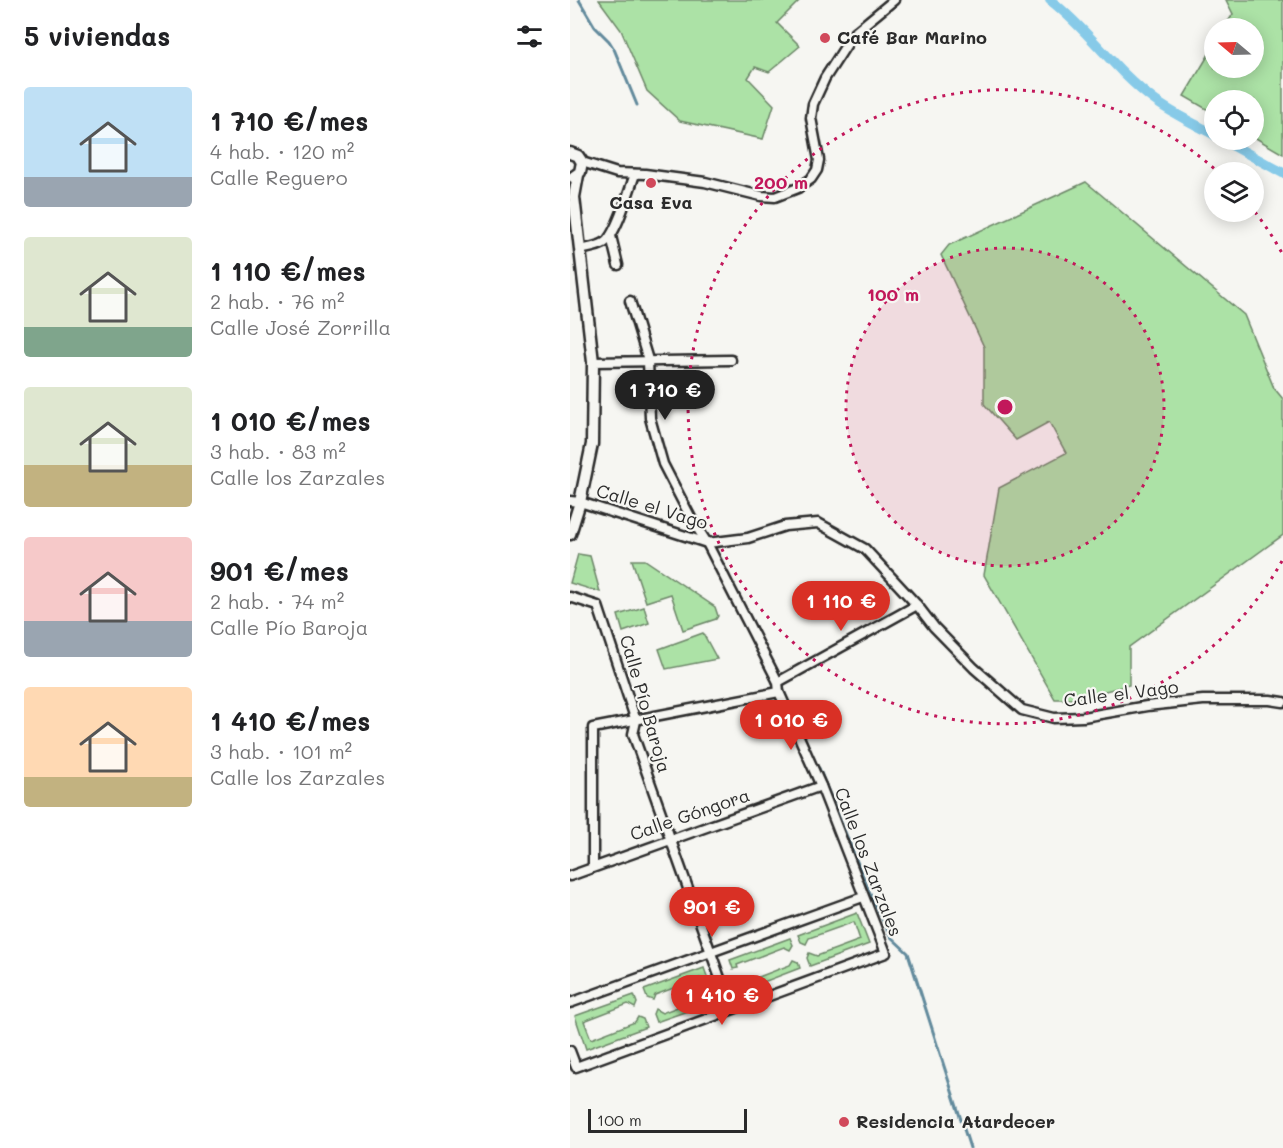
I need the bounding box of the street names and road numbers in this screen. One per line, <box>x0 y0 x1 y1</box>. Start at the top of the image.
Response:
street label: Calle el Vago <box>594 478 711 534</box>
street label: Calle Pío Baroja <box>615 632 677 775</box>
street label: Calle el Vago <box>1062 674 1180 712</box>
street label: Calle Góngora <box>627 782 753 846</box>
street label: Calle los Zarzales <box>829 784 908 940</box>

